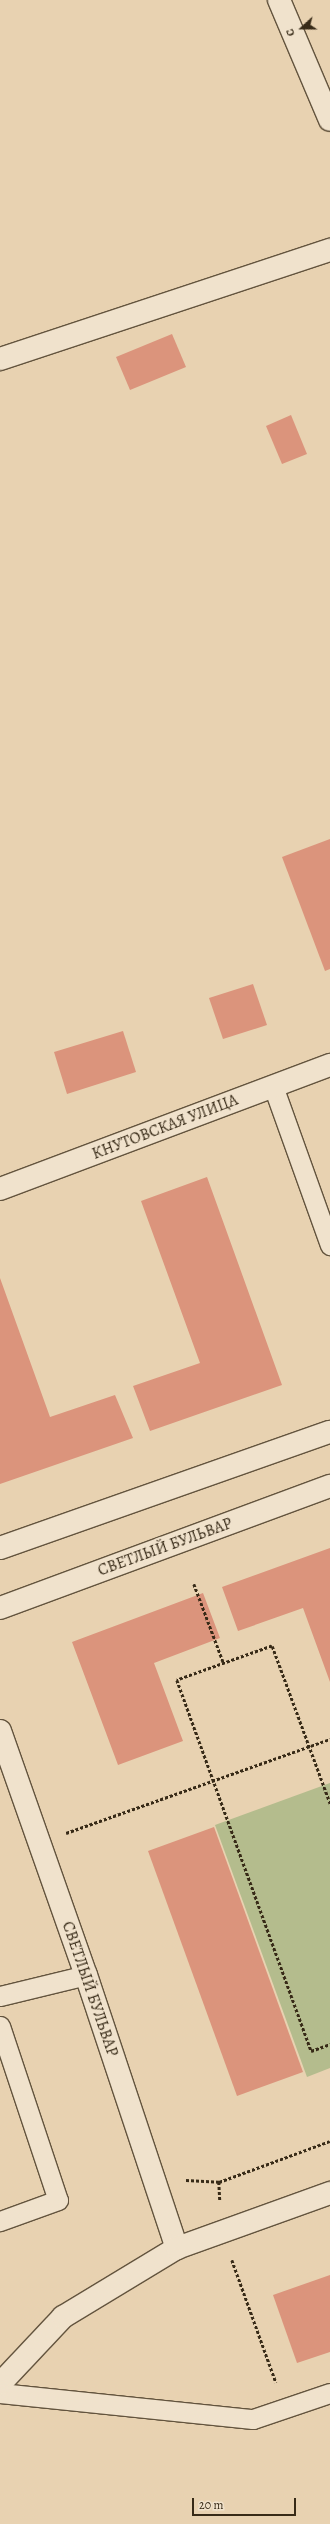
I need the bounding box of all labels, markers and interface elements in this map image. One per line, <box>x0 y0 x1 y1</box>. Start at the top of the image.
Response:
north arrow <box>282 8 322 48</box>
text: С <box>282 27 299 38</box>
street label: КНУТОВСКАЯ УЛИЦА <box>89 1090 241 1164</box>
street label: СВЕТЛЫЙ БУЛЬВАР <box>95 1514 235 1580</box>
street label: СВЕТЛЫЙ БУЛЬВАР <box>58 1919 122 2059</box>
scale bar <box>194 2490 298 2516</box>
text: 20 m <box>199 2497 223 2513</box>

